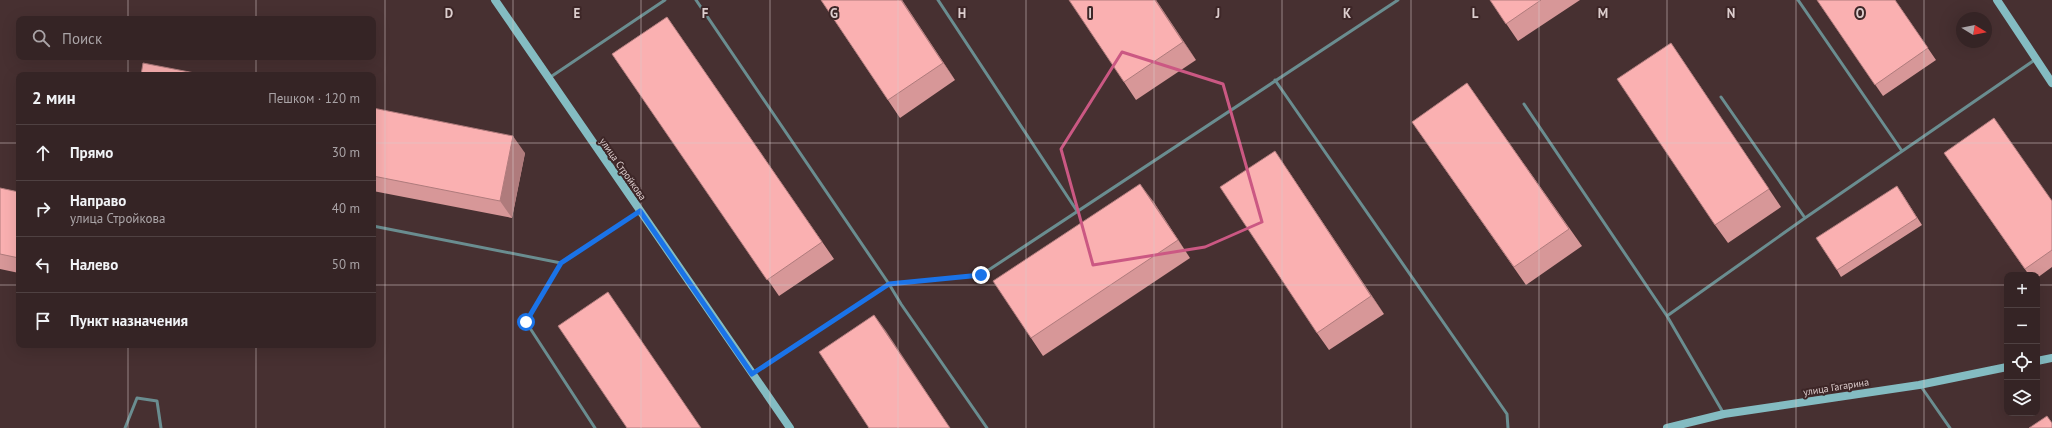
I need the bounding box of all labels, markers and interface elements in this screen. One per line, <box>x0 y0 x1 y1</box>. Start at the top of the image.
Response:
text: D <box>445 5 453 22</box>
text: E <box>574 5 581 22</box>
text: F <box>702 5 709 22</box>
text: G <box>830 5 838 22</box>
text: H <box>958 5 966 22</box>
text: I <box>1088 5 1092 22</box>
text: J <box>1215 5 1220 22</box>
text: K <box>1343 5 1351 22</box>
text: L <box>1472 5 1479 22</box>
text: M <box>1598 5 1608 22</box>
text: N <box>1727 5 1735 22</box>
text: O <box>1856 5 1865 22</box>
north arrow <box>1956 12 1992 48</box>
search box <box>16 16 376 60</box>
icon: search <box>30 27 52 49</box>
text: Поиск <box>62 29 102 48</box>
text: 2 мин <box>32 87 76 109</box>
text: Пешком · 120 m <box>268 90 360 107</box>
street label: улица Стройкова <box>597 135 649 203</box>
icon: ahead <box>32 142 54 164</box>
text: Прямо <box>70 143 113 162</box>
text: 30 m <box>332 144 360 161</box>
text: Направо <box>70 191 126 210</box>
icon: right <box>32 198 54 220</box>
text: 40 m <box>332 200 360 217</box>
text: улица Стройкова <box>70 210 165 227</box>
icon: left <box>32 254 54 276</box>
text: Налево <box>70 255 118 274</box>
text: 50 m <box>332 256 360 273</box>
route end <box>972 266 990 284</box>
map controls <box>2004 272 2040 416</box>
button: + <box>2004 272 2040 308</box>
button: − <box>2004 308 2040 344</box>
icon: arrive <box>32 310 54 332</box>
text: Пункт назначения <box>70 311 188 330</box>
route start <box>517 313 535 331</box>
button: locate <box>2004 344 2040 380</box>
street label: улица Гагарина <box>1802 375 1870 399</box>
button: layers <box>2004 380 2040 416</box>

